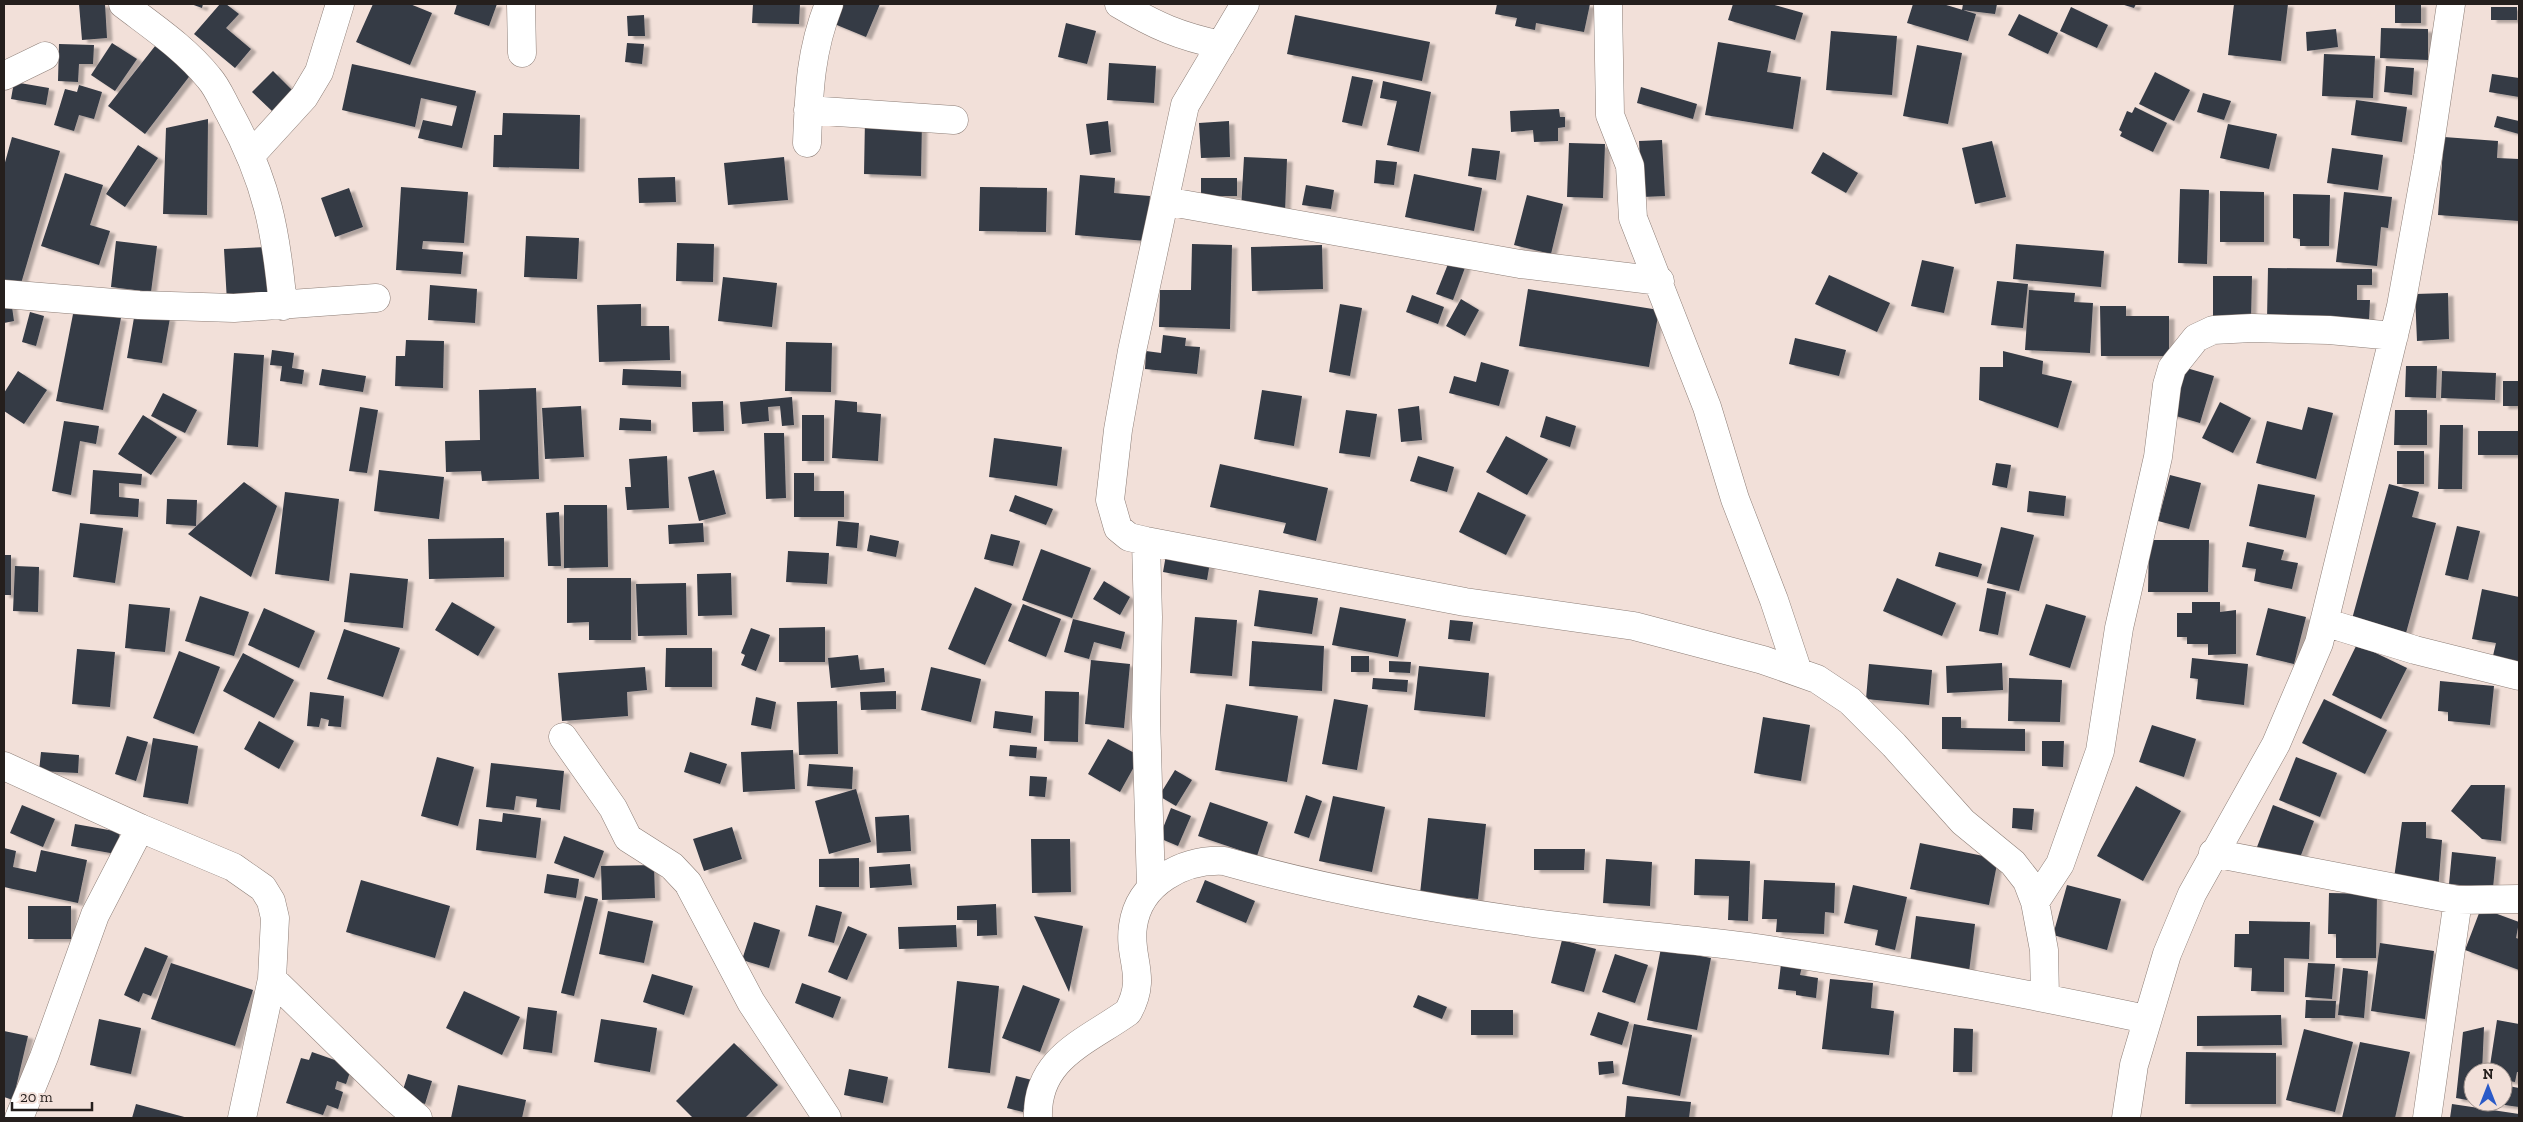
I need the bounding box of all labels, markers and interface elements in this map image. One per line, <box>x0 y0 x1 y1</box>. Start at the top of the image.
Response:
north arrow <box>2463 1062 2513 1112</box>
text: N <box>2483 1066 2494 1083</box>
scale bar <box>12 1080 92 1112</box>
text: 20 m <box>20 1088 53 1106</box>

